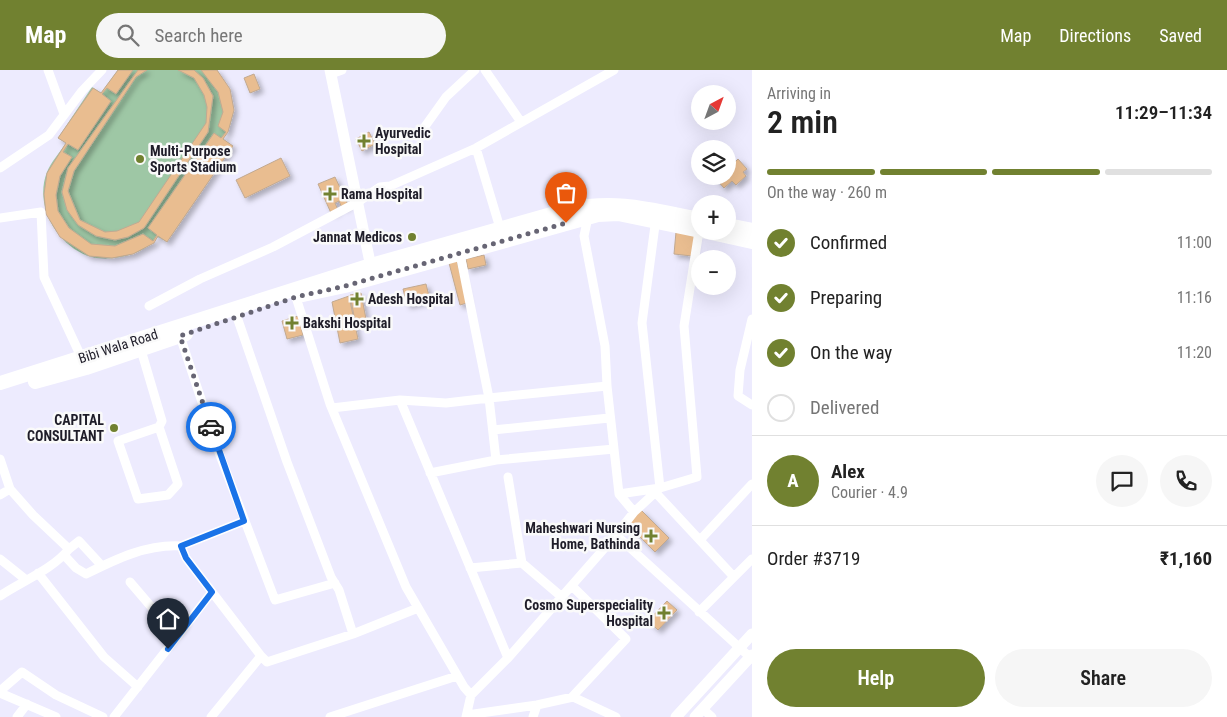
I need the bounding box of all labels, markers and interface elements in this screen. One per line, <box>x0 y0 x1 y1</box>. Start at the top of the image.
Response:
search box <box>96 13 446 58</box>
text: Map <box>25 21 66 49</box>
icon: search <box>114 21 142 49</box>
text: Search here <box>154 24 243 47</box>
text: Map <box>1000 25 1031 46</box>
text: Directions <box>1059 25 1131 46</box>
text: Saved <box>1159 25 1202 46</box>
text: Arriving in <box>767 84 831 103</box>
north arrow <box>691 85 736 130</box>
map controls <box>691 85 736 295</box>
text: 11:29–11:34 <box>1115 101 1212 124</box>
text: 2 min <box>767 103 838 141</box>
place label: Ayurvedic Hospital <box>375 125 431 157</box>
marker: Ayurvedic Hospital <box>357 134 371 148</box>
button: layers <box>691 140 736 185</box>
place label: Multi-Purpose Sports Stadium <box>150 143 236 175</box>
marker: Multi-Purpose Sports Stadium <box>134 153 146 165</box>
pin <box>545 172 587 223</box>
icon: bag <box>552 179 580 207</box>
text: On the way · 260 m <box>767 183 887 202</box>
place label: Rama Hospital <box>341 186 422 202</box>
marker: Rama Hospital <box>323 187 337 201</box>
button: + <box>691 195 736 240</box>
place label: Jannat Medicos <box>313 229 402 245</box>
icon: check <box>767 229 795 257</box>
marker: Jannat Medicos <box>406 231 418 243</box>
text: Confirmed <box>810 231 887 254</box>
text: 11:00 <box>1177 233 1212 252</box>
button: − <box>691 250 736 295</box>
icon: check <box>767 284 795 312</box>
text: Preparing <box>810 286 882 309</box>
text: 11:16 <box>1177 288 1212 307</box>
place label: Adesh Hospital <box>368 291 453 307</box>
marker: Adesh Hospital <box>350 292 364 306</box>
place label: Bakshi Hospital <box>303 315 391 331</box>
marker: Bakshi Hospital <box>285 316 299 330</box>
street label: Bibi Wala Road <box>76 326 160 366</box>
icon: check <box>767 339 795 367</box>
text: On the way <box>810 341 892 364</box>
text: 11:20 <box>1177 343 1212 362</box>
text: Delivered <box>810 396 879 419</box>
courier <box>186 402 236 452</box>
place label: CAPITAL CONSULTANT <box>27 412 104 444</box>
icon: car <box>197 413 225 441</box>
marker: CAPITAL CONSULTANT <box>108 422 120 434</box>
button: chat <box>1096 455 1148 507</box>
button: phone <box>1160 455 1212 507</box>
text: Alex <box>831 460 865 483</box>
text: A <box>787 469 799 492</box>
text: Courier · 4.9 <box>831 483 908 502</box>
place label: Maheshwari Nursing Home, Bathinda <box>525 520 640 552</box>
marker: Maheshwari Nursing Home, Bathinda <box>644 529 658 543</box>
text: Order #3719 <box>767 547 860 570</box>
text: ₹1,160 <box>1160 547 1212 570</box>
place label: Cosmo Superspeciality Hospital <box>524 597 654 629</box>
pin <box>147 598 189 649</box>
icon: home <box>154 605 182 633</box>
marker: Cosmo Superspeciality Hospital <box>657 606 671 620</box>
button: Help <box>767 649 985 707</box>
button: Share <box>995 649 1212 707</box>

